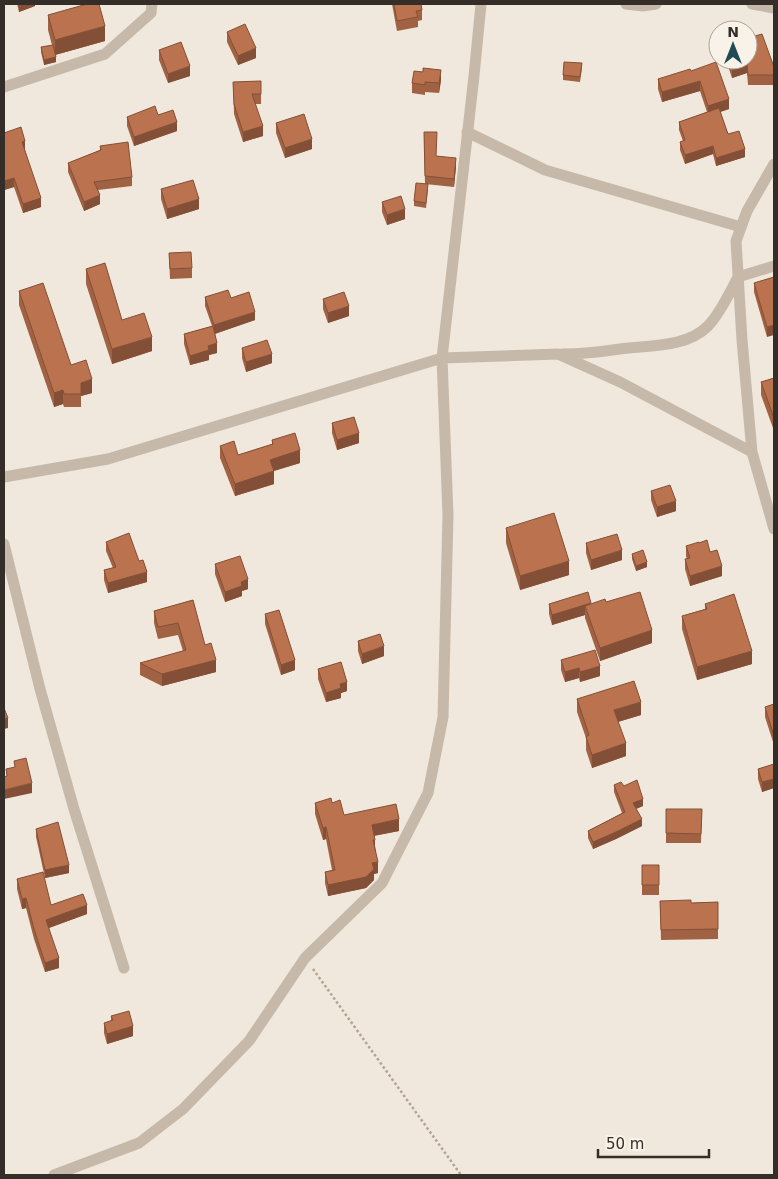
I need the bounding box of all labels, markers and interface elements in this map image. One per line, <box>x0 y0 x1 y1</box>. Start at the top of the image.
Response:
north arrow <box>708 20 758 70</box>
text: N <box>727 24 739 40</box>
scale bar <box>598 1126 709 1158</box>
text: 50 m <box>606 1135 644 1153</box>

